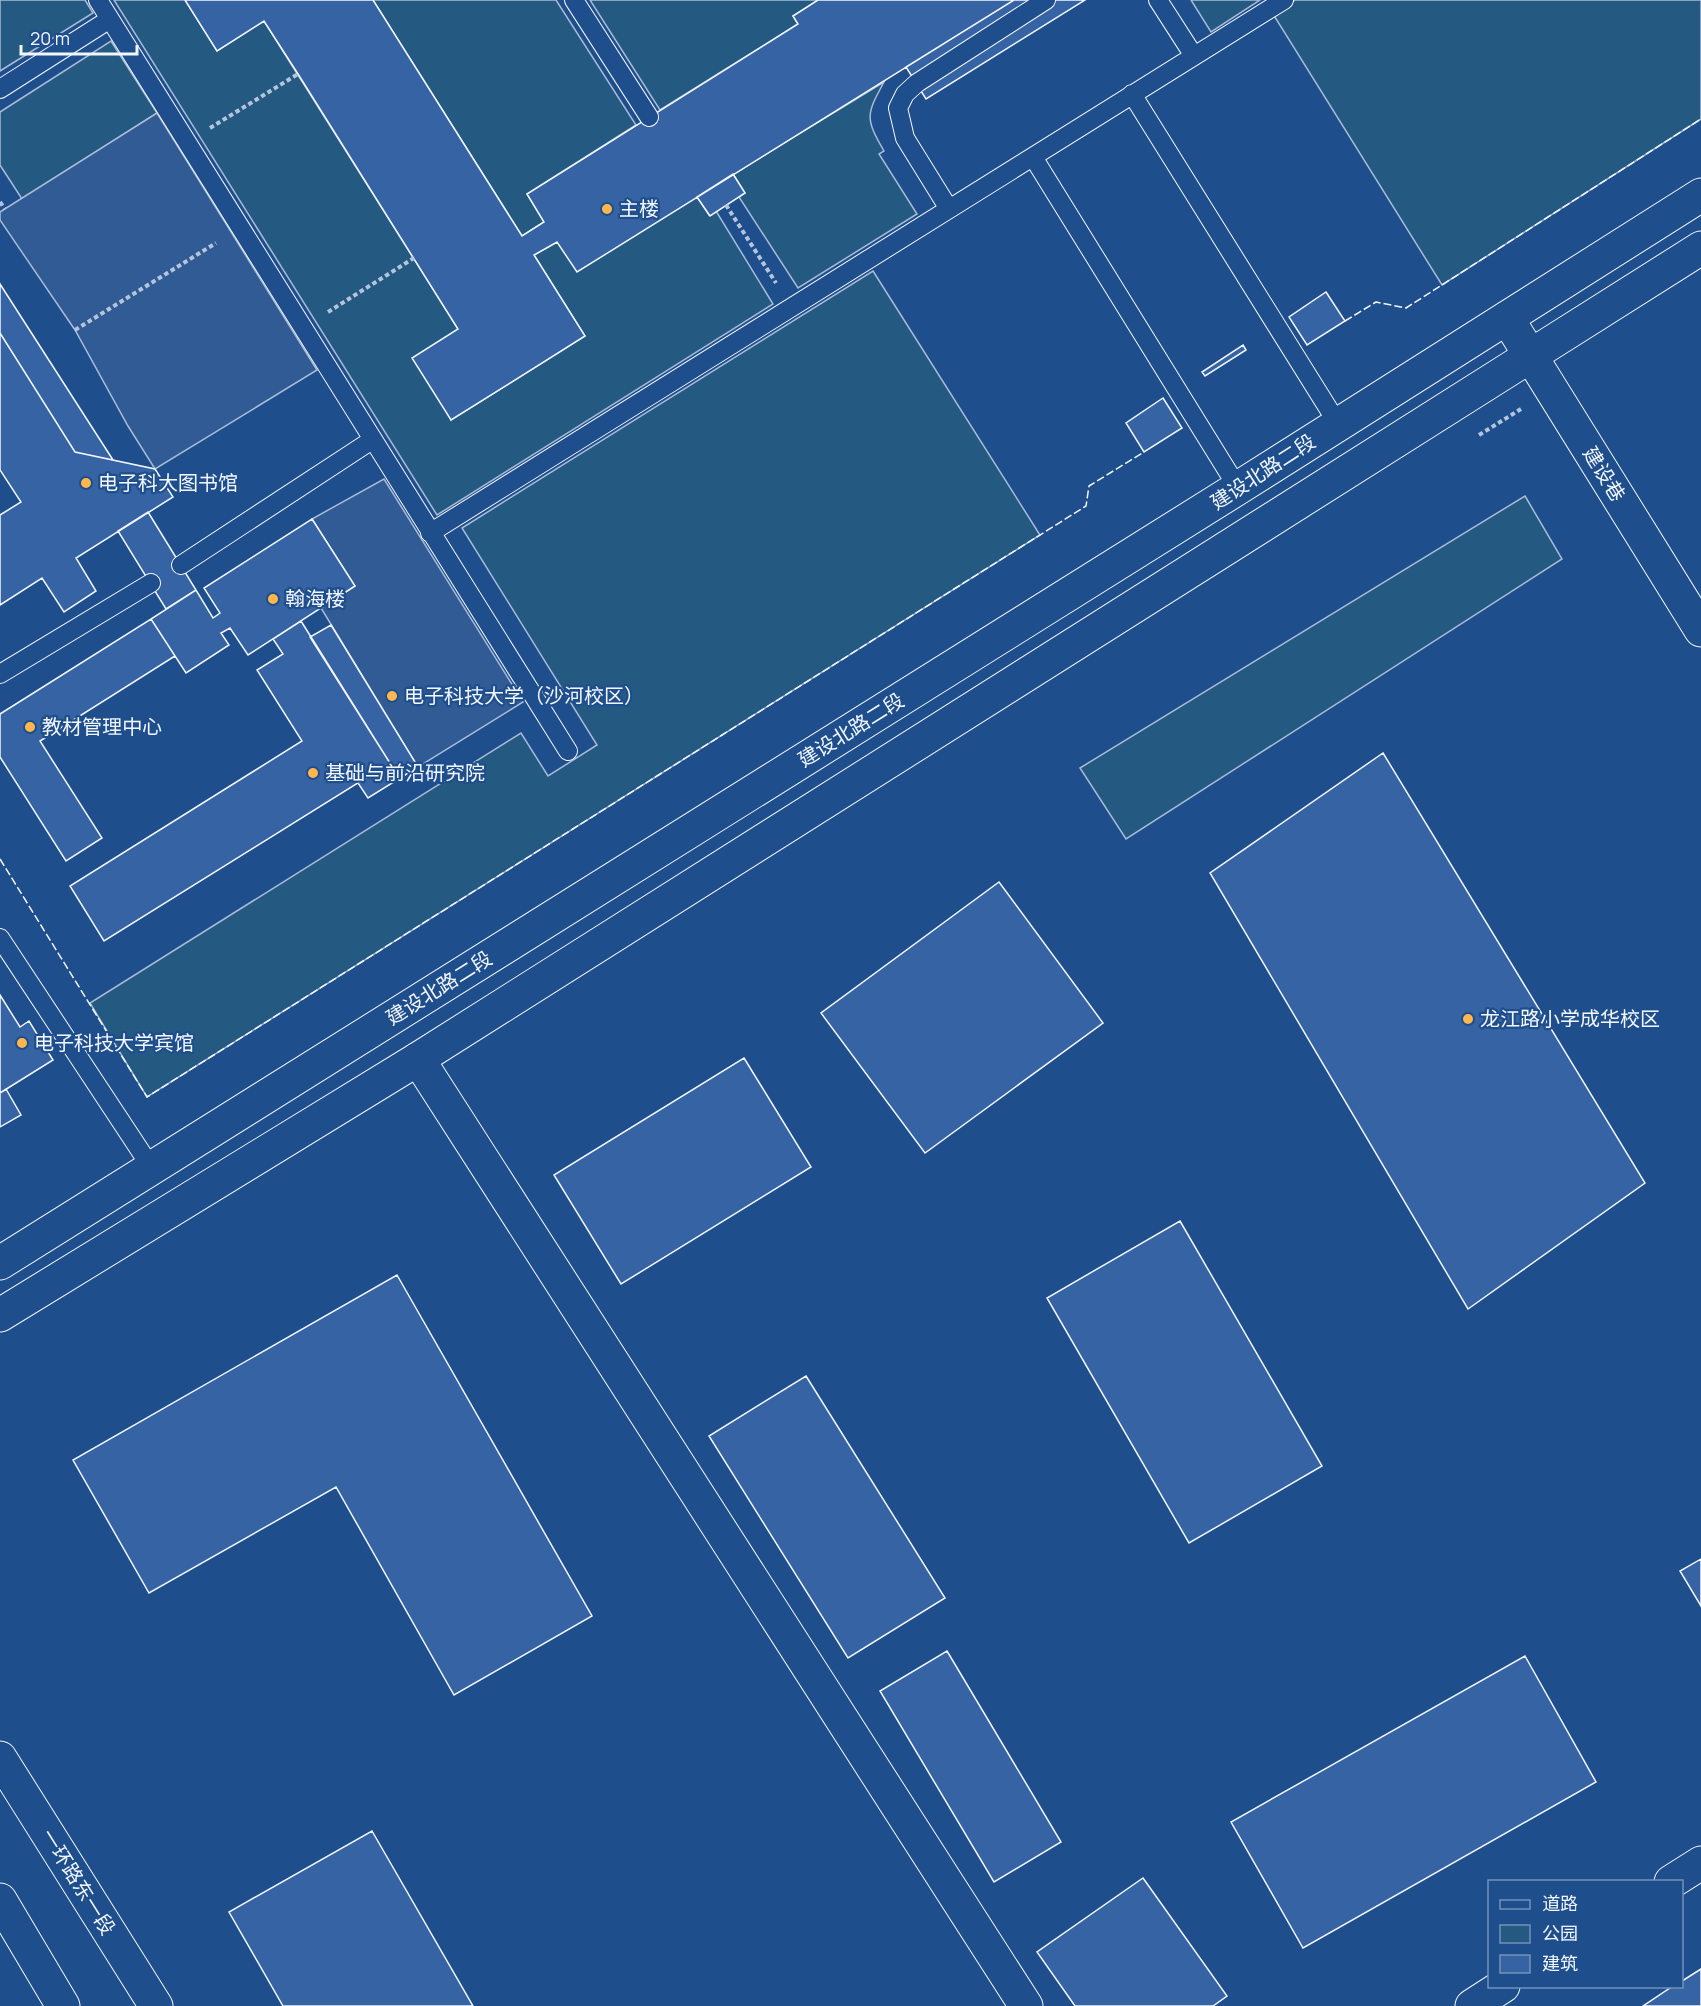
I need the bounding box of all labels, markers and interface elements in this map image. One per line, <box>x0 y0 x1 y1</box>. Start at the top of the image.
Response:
scale bar <box>21 18 136 56</box>
text: 20 m <box>30 26 70 50</box>
place label: 主楼 <box>619 195 659 222</box>
marker: 主楼 <box>600 202 614 216</box>
street label: 建设北路二段 <box>1205 428 1320 516</box>
street label: 建设巷 <box>1577 441 1632 506</box>
place label: 电子科大图书馆 <box>98 469 238 496</box>
marker: 电子科大图书馆 <box>79 476 93 490</box>
place label: 翰海楼 <box>285 585 345 612</box>
marker: 翰海楼 <box>266 592 280 606</box>
place label: 电子科技大学（沙河校区） <box>404 682 644 709</box>
street label: 建设北路二段 <box>793 686 909 773</box>
marker: 电子科技大学（沙河校区） <box>385 689 399 703</box>
place label: 教材管理中心 <box>42 713 162 740</box>
marker: 教材管理中心 <box>23 720 37 734</box>
place label: 基础与前沿研究院 <box>325 759 485 786</box>
marker: 基础与前沿研究院 <box>306 766 320 780</box>
street label: 建设北路二段 <box>381 944 497 1031</box>
place label: 龙江路小学成华校区 <box>1480 1005 1660 1032</box>
marker: 龙江路小学成华校区 <box>1461 1012 1475 1026</box>
place label: 电子科技大学宾馆 <box>34 1029 194 1056</box>
marker: 电子科技大学宾馆 <box>15 1036 29 1050</box>
street label: 一环路东一段 <box>35 1824 122 1940</box>
legend <box>1488 1880 1683 1988</box>
text: 道路 <box>1542 1891 1578 1915</box>
text: 公园 <box>1542 1921 1578 1945</box>
text: 建筑 <box>1542 1951 1578 1975</box>

